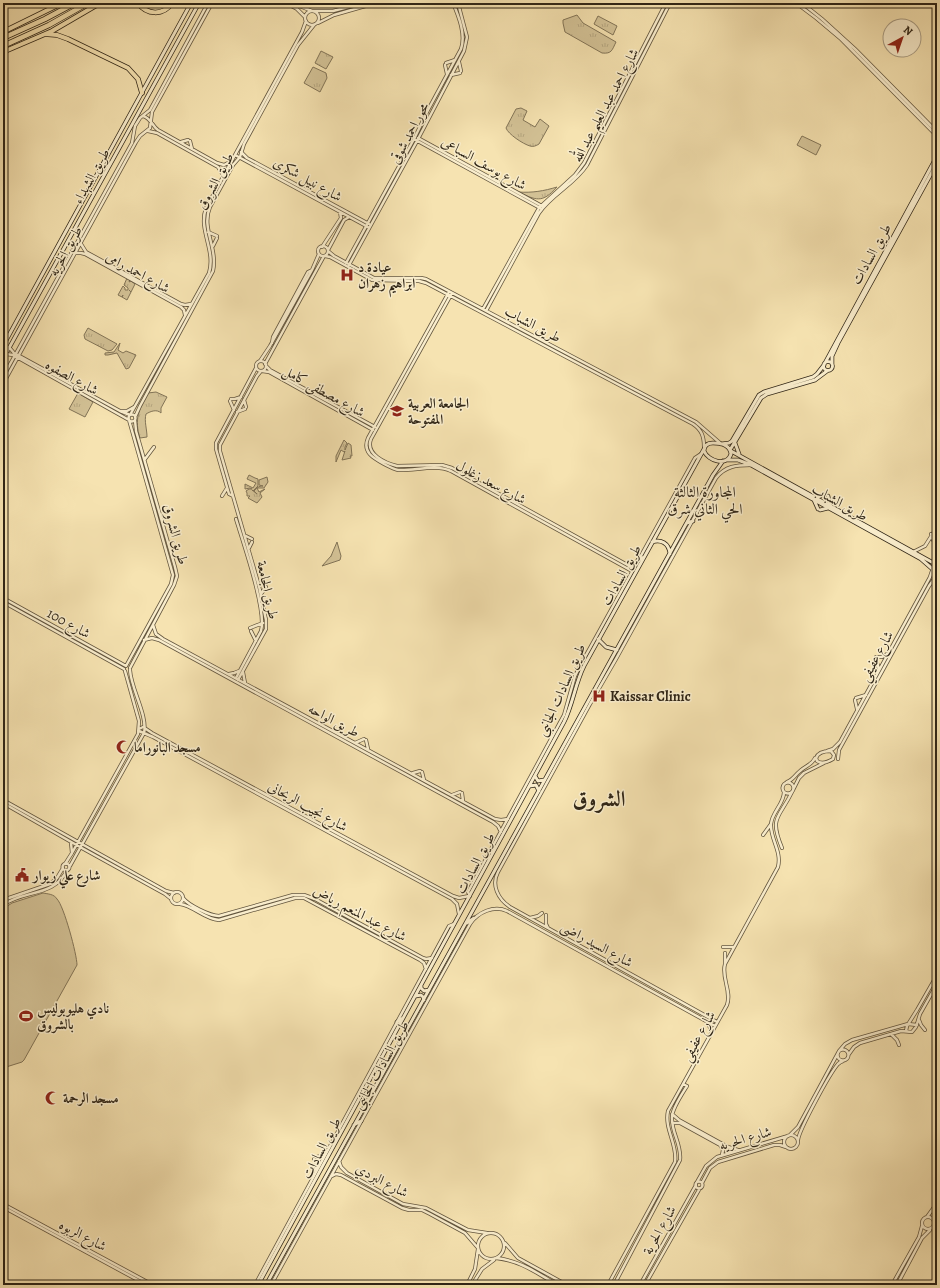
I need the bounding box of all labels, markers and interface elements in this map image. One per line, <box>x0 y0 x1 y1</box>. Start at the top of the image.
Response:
north arrow <box>882 18 922 58</box>
text: N <box>900 22 916 39</box>
street label: شارع احمد عبد العليم عبد الله <box>566 44 647 167</box>
street label: محور احمد شوقى <box>385 99 434 167</box>
street label: شارع يوسف السباعى <box>437 132 530 196</box>
street label: طريق الشهداء <box>68 145 114 207</box>
street label: طريق الشروق <box>192 149 238 213</box>
street label: شارع نبيل شكرى <box>269 153 346 208</box>
street label: طريق السادات <box>847 220 896 288</box>
street label: طريق الحريه <box>44 223 87 280</box>
street label: شارع احمد رامى <box>101 247 173 300</box>
place label: عيادة د ابراهيم زهران <box>358 258 415 298</box>
hospital icon: عيادة د ابراهيم زهران <box>339 267 355 283</box>
street label: طريق الشباب <box>501 302 564 347</box>
street label: شارع الصفوه <box>41 355 102 402</box>
street label: شارع مصطفى كامل <box>278 361 368 424</box>
place label: الجامعة العربية المفتوحة <box>408 394 469 429</box>
school or university icon: الجامعة العربية المفتوحة <box>389 403 405 419</box>
street label: شارع سعد زغلول <box>451 456 529 511</box>
street label: طريق الشباب <box>808 479 871 526</box>
district label: المجاورة الثالثة الحي الثاني شرق <box>667 482 743 523</box>
street label: طريق الشروق <box>158 502 193 567</box>
street label: طريق السادات <box>597 541 646 609</box>
street label: طريق الجامعة <box>252 559 283 621</box>
street label: شارع 100 <box>43 604 94 645</box>
street label: شارع عفيفي <box>855 628 902 687</box>
street label: طريق السادات الجانبى <box>533 641 591 740</box>
place label: Kaissar Clinic <box>610 687 691 706</box>
hospital icon: Kaissar Clinic <box>591 688 607 704</box>
street label: طريق الواحه <box>305 699 363 742</box>
place label: مسجد البانوراما <box>134 738 201 757</box>
mosque icon: مسجد البانوراما <box>115 739 131 755</box>
street label: شارع نجيب الريحانى <box>264 777 351 838</box>
district label: الشروق <box>572 784 626 814</box>
street label: طريق السادات <box>451 829 500 897</box>
place label: شارع علي زيوار <box>31 866 100 889</box>
public building icon: شارع علي زيوار <box>14 867 30 883</box>
street label: شارع عبد المنعم رياض <box>308 881 410 950</box>
street label: شارع السيد راضى <box>556 917 636 974</box>
place label: نادي هليوبوليس بالشروق <box>37 999 110 1034</box>
sports icon: نادي هليوبوليس بالشروق <box>18 1008 34 1024</box>
street label: شارع عفيفي <box>677 1008 724 1067</box>
street label: طريق السادات الجانبى <box>349 1017 415 1114</box>
place label: مسجد الرحمة <box>63 1089 119 1108</box>
mosque icon: مسجد الرحمة <box>44 1090 60 1106</box>
street label: طريق السادات <box>297 1114 346 1182</box>
street label: شارع الحريه <box>717 1122 774 1157</box>
street label: شارع البردي <box>351 1159 412 1204</box>
street label: شارع الحرية <box>638 1202 682 1259</box>
street label: شارع الربوه <box>55 1215 110 1258</box>

